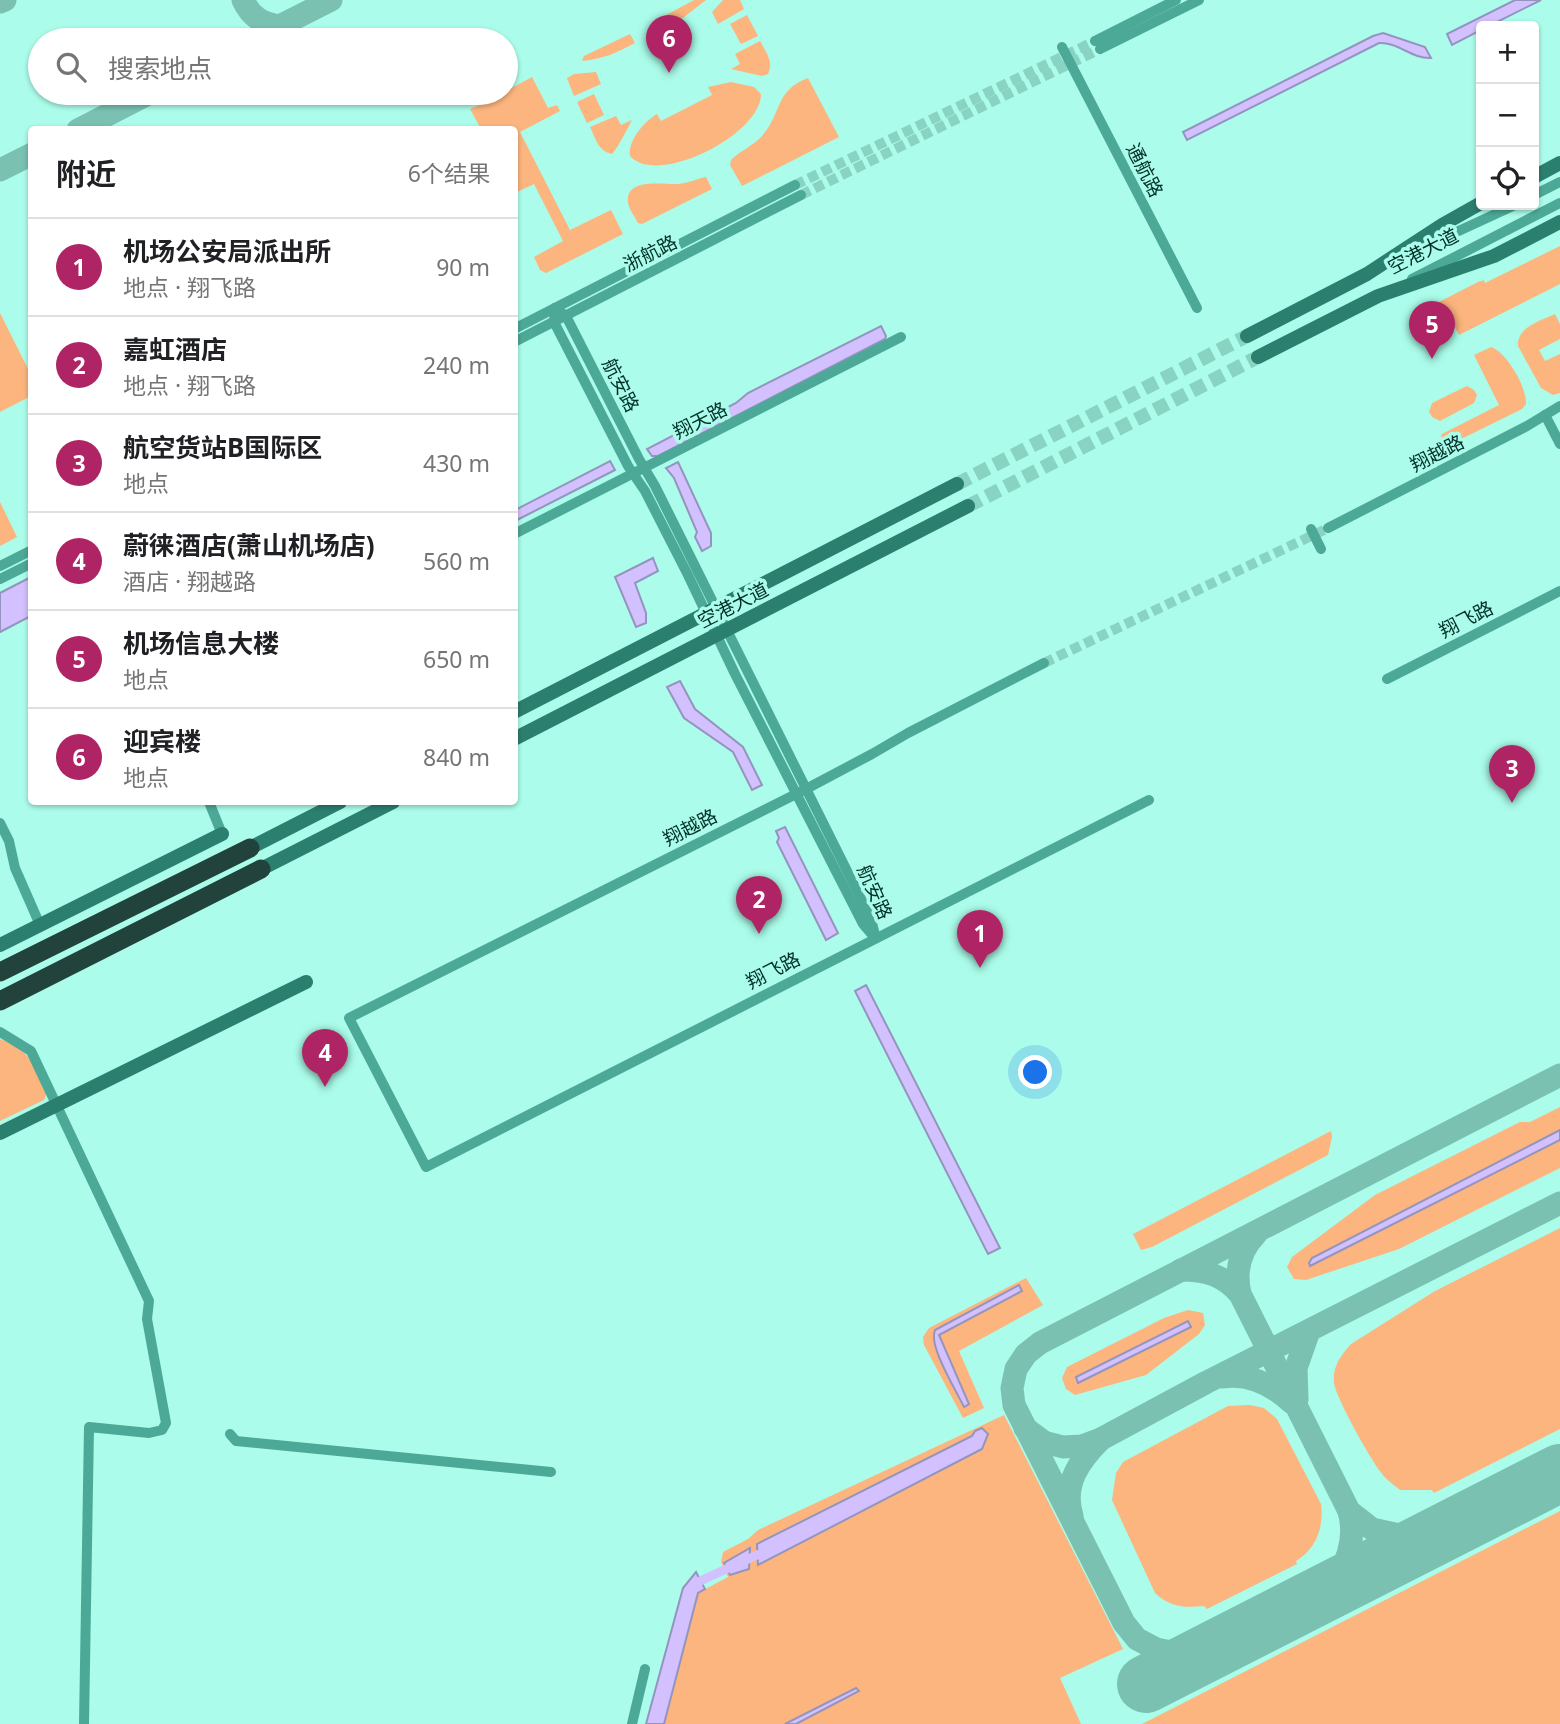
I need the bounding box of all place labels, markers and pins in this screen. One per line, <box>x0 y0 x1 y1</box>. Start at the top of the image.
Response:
pin: 6 <box>646 15 692 73</box>
pin: 5 <box>1409 301 1455 359</box>
pin: 3 <box>1489 745 1535 803</box>
pin: 2 <box>736 876 782 934</box>
pin: 1 <box>957 910 1003 968</box>
pin: 4 <box>302 1029 348 1087</box>

